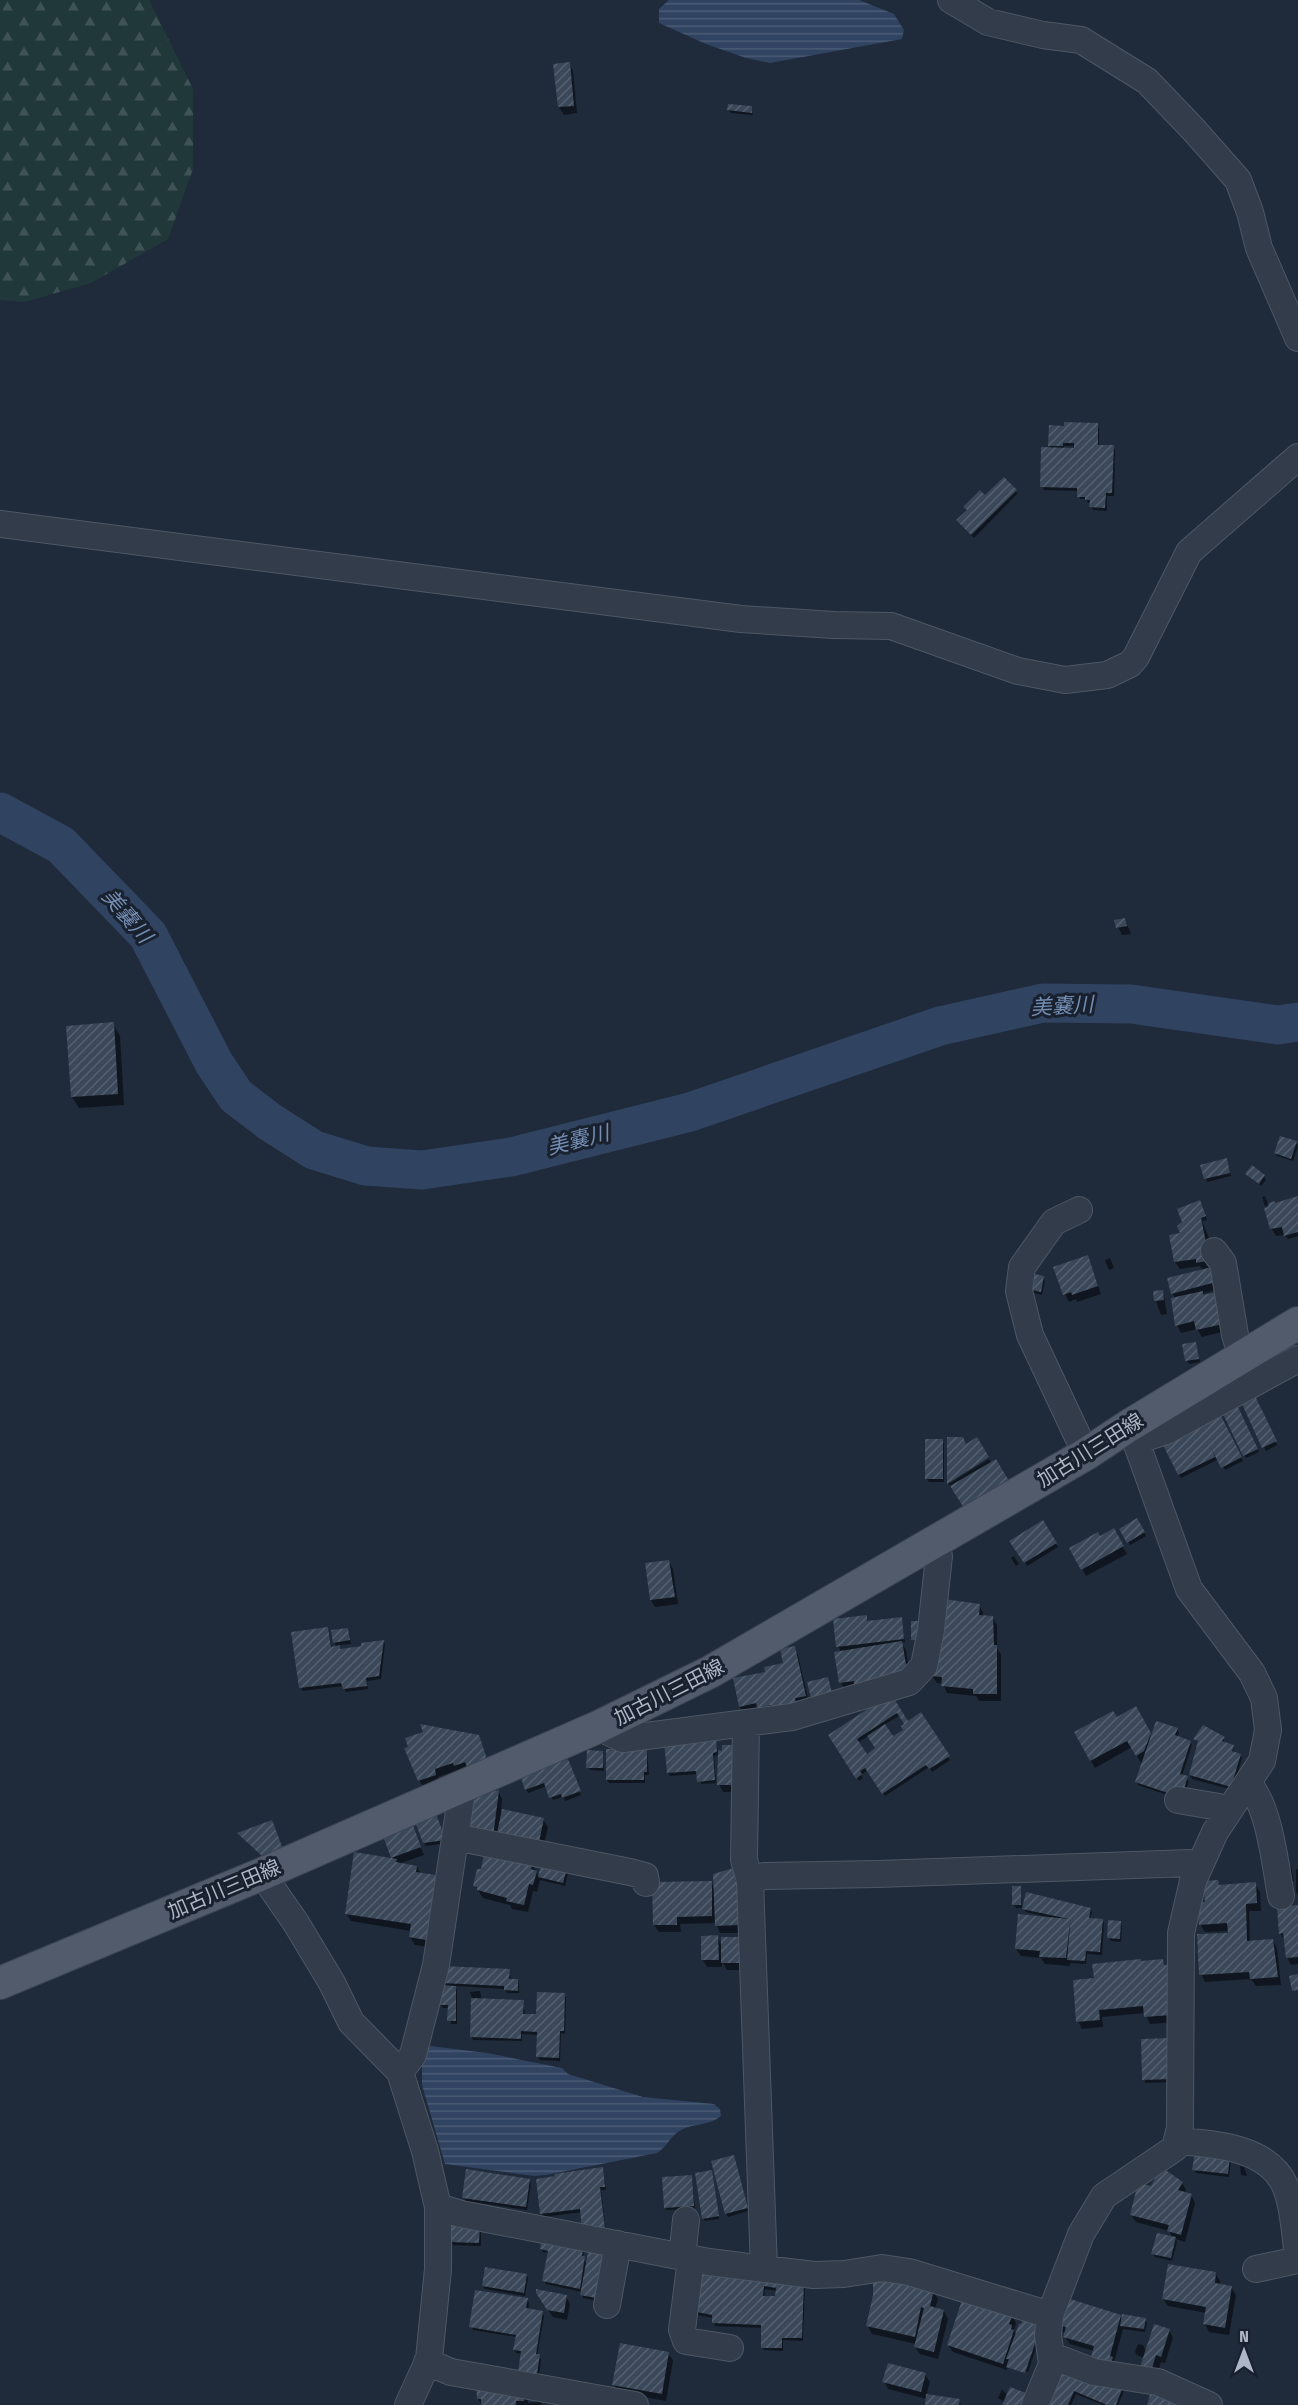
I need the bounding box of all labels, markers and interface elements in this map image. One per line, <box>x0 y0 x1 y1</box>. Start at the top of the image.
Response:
water label: 美嚢川 <box>97 884 159 950</box>
water label: 美嚢川 <box>1030 991 1096 1021</box>
water label: 美嚢川 <box>544 1119 614 1160</box>
street label: 加古川三田線 <box>1033 1408 1147 1492</box>
street label: 加古川三田線 <box>610 1654 728 1730</box>
street label: 加古川三田線 <box>164 1855 284 1923</box>
north arrow <box>1214 2321 1274 2381</box>
text: N <box>1239 2327 1249 2346</box>

